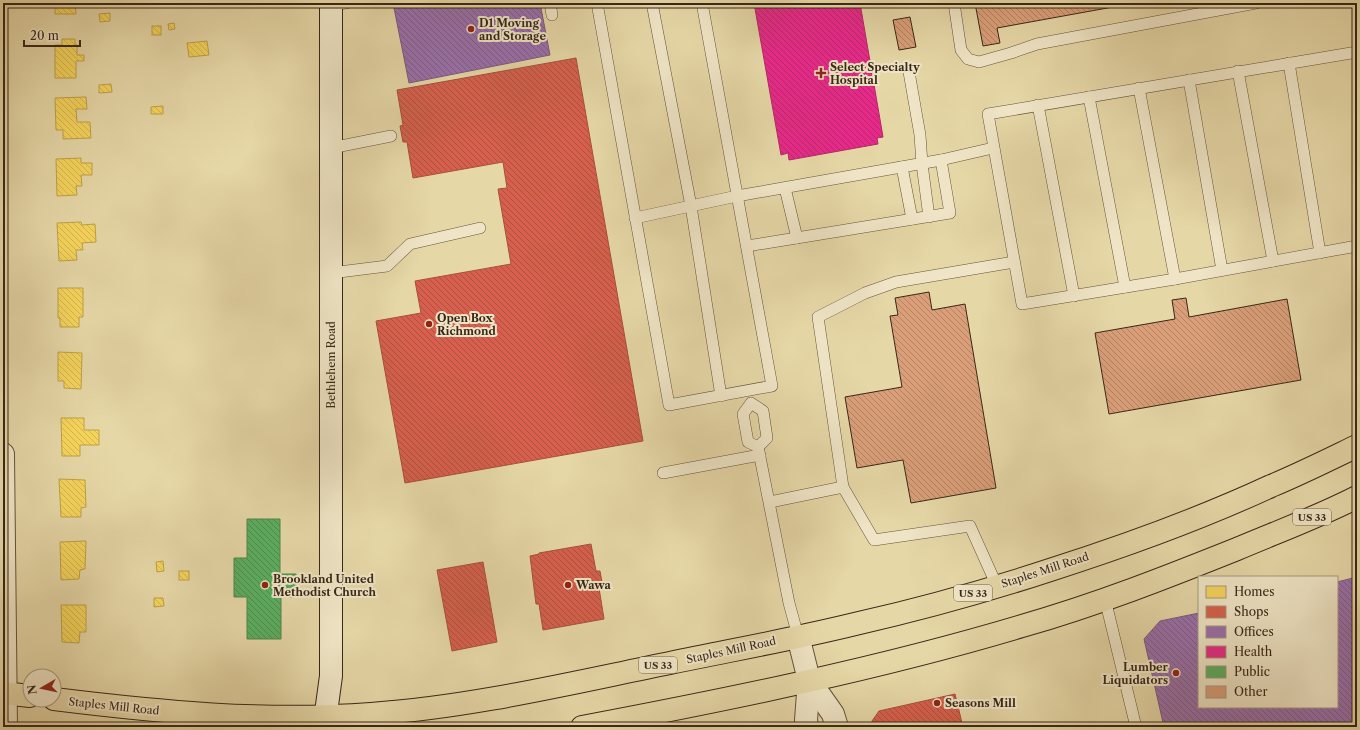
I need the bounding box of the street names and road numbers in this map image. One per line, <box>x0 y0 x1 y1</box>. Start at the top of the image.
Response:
street label: Bethlehem Road <box>324 321 338 409</box>
road number: US 33 <box>1293 509 1331 525</box>
street label: Staples Mill Road <box>999 549 1091 591</box>
road number: US 33 <box>954 585 992 601</box>
street label: Staples Mill Road <box>685 634 777 666</box>
road number: US 33 <box>639 657 677 673</box>
street label: Staples Mill Road <box>68 694 160 718</box>

